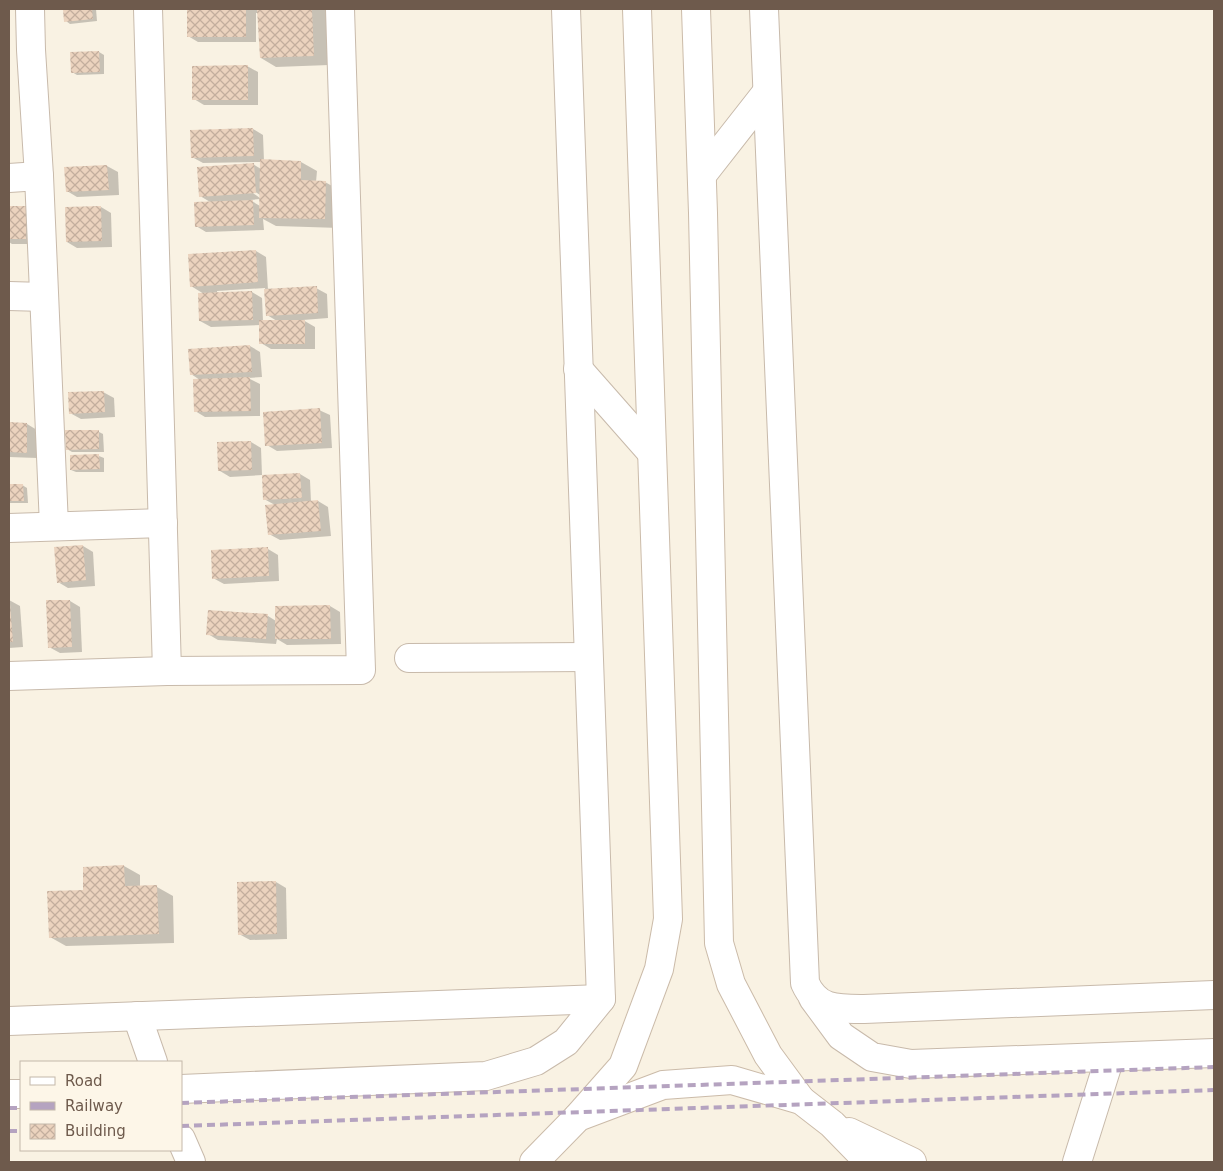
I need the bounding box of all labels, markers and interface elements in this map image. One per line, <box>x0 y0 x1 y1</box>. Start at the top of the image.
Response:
legend <box>20 1061 182 1151</box>
text: Road <box>65 1072 103 1090</box>
text: Railway <box>65 1097 123 1115</box>
text: Building <box>65 1122 126 1140</box>

